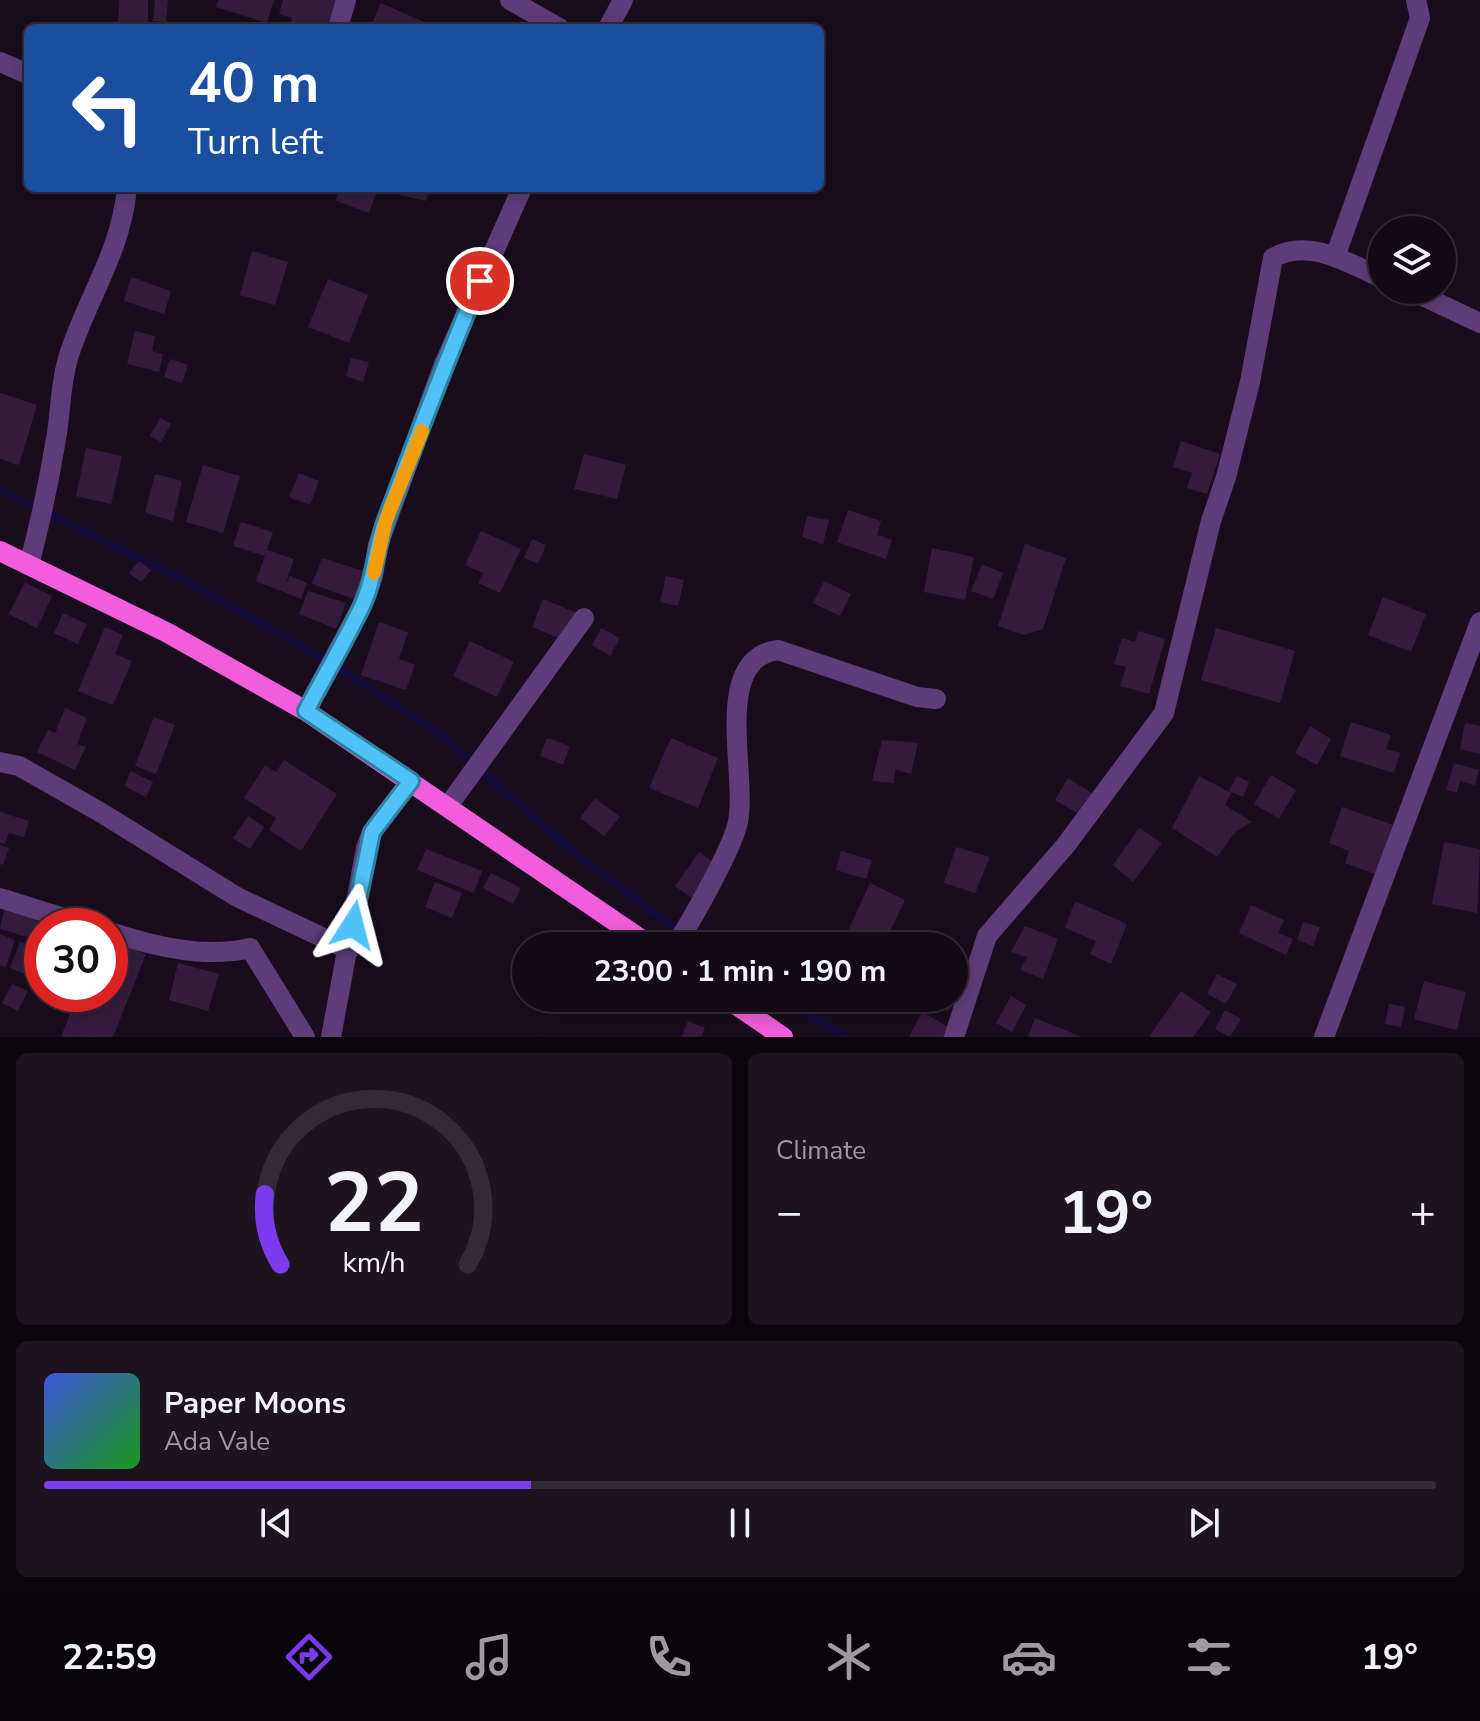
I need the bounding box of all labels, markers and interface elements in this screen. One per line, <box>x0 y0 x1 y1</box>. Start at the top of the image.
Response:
text: 40 m <box>188 45 319 122</box>
icon: left <box>56 56 160 160</box>
text: Turn left <box>188 118 323 167</box>
map controls <box>1368 216 1456 304</box>
button: layers <box>1368 216 1456 304</box>
pin <box>446 247 514 315</box>
icon: arrive <box>458 259 502 303</box>
position arrow <box>311 883 395 967</box>
speed limit sign: 30 <box>24 908 128 1012</box>
text: 23:00 · 1 min · 190 m <box>594 951 886 992</box>
text: Climate <box>776 1133 866 1168</box>
text: 22 <box>324 1147 424 1260</box>
text: 19° <box>1059 1172 1153 1254</box>
text: − <box>776 1183 802 1243</box>
text: + <box>1410 1183 1436 1243</box>
text: km/h <box>343 1243 405 1282</box>
text: Paper Moons <box>164 1383 346 1424</box>
text: Ada Vale <box>164 1424 270 1459</box>
icon: previous <box>254 1501 298 1545</box>
icon: pause <box>718 1501 762 1545</box>
icon: next <box>1182 1501 1226 1545</box>
icon: directions <box>281 1629 337 1685</box>
icon: music <box>461 1629 517 1685</box>
icon: phone <box>641 1629 697 1685</box>
icon: climate <box>821 1629 877 1685</box>
icon: car <box>1001 1629 1057 1685</box>
icon: filters <box>1181 1629 1237 1685</box>
text: 22:59 <box>62 1633 157 1682</box>
text: 19° <box>1361 1633 1418 1682</box>

